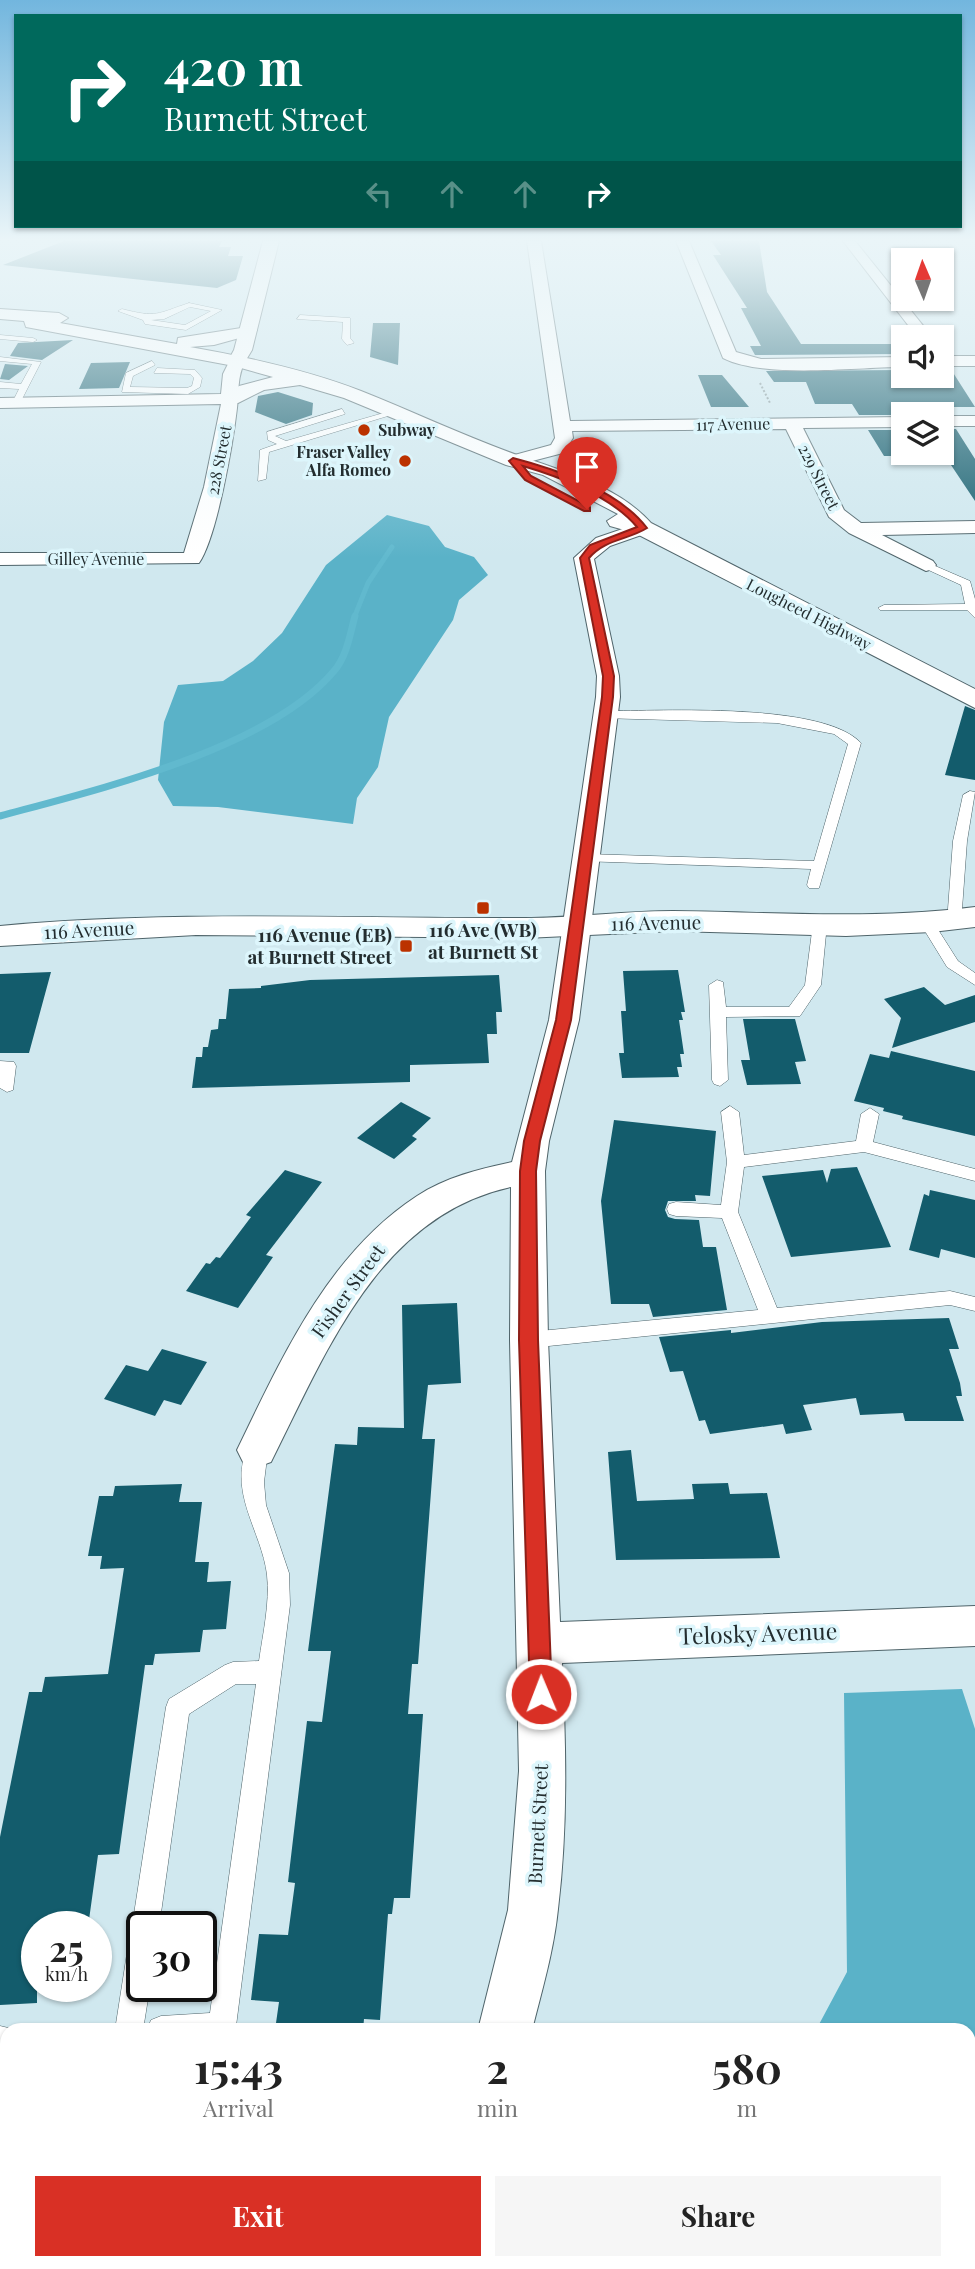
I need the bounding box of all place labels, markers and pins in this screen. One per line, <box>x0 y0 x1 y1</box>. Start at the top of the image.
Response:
place label: Subway <box>378 419 436 440</box>
marker: Subway <box>356 422 372 438</box>
pin <box>557 437 617 509</box>
place label: Fraser Valley Alfa Romeo <box>296 441 392 480</box>
marker: Fraser Valley Alfa Romeo <box>397 453 413 469</box>
marker: 116 Ave (WB) at Burnett St <box>475 900 491 916</box>
place label: 116 Ave (WB) at Burnett St <box>428 916 538 964</box>
place label: 116 Avenue (EB) at Burnett Street <box>247 921 392 969</box>
marker: 116 Avenue (EB) at Burnett Street <box>398 938 414 954</box>

